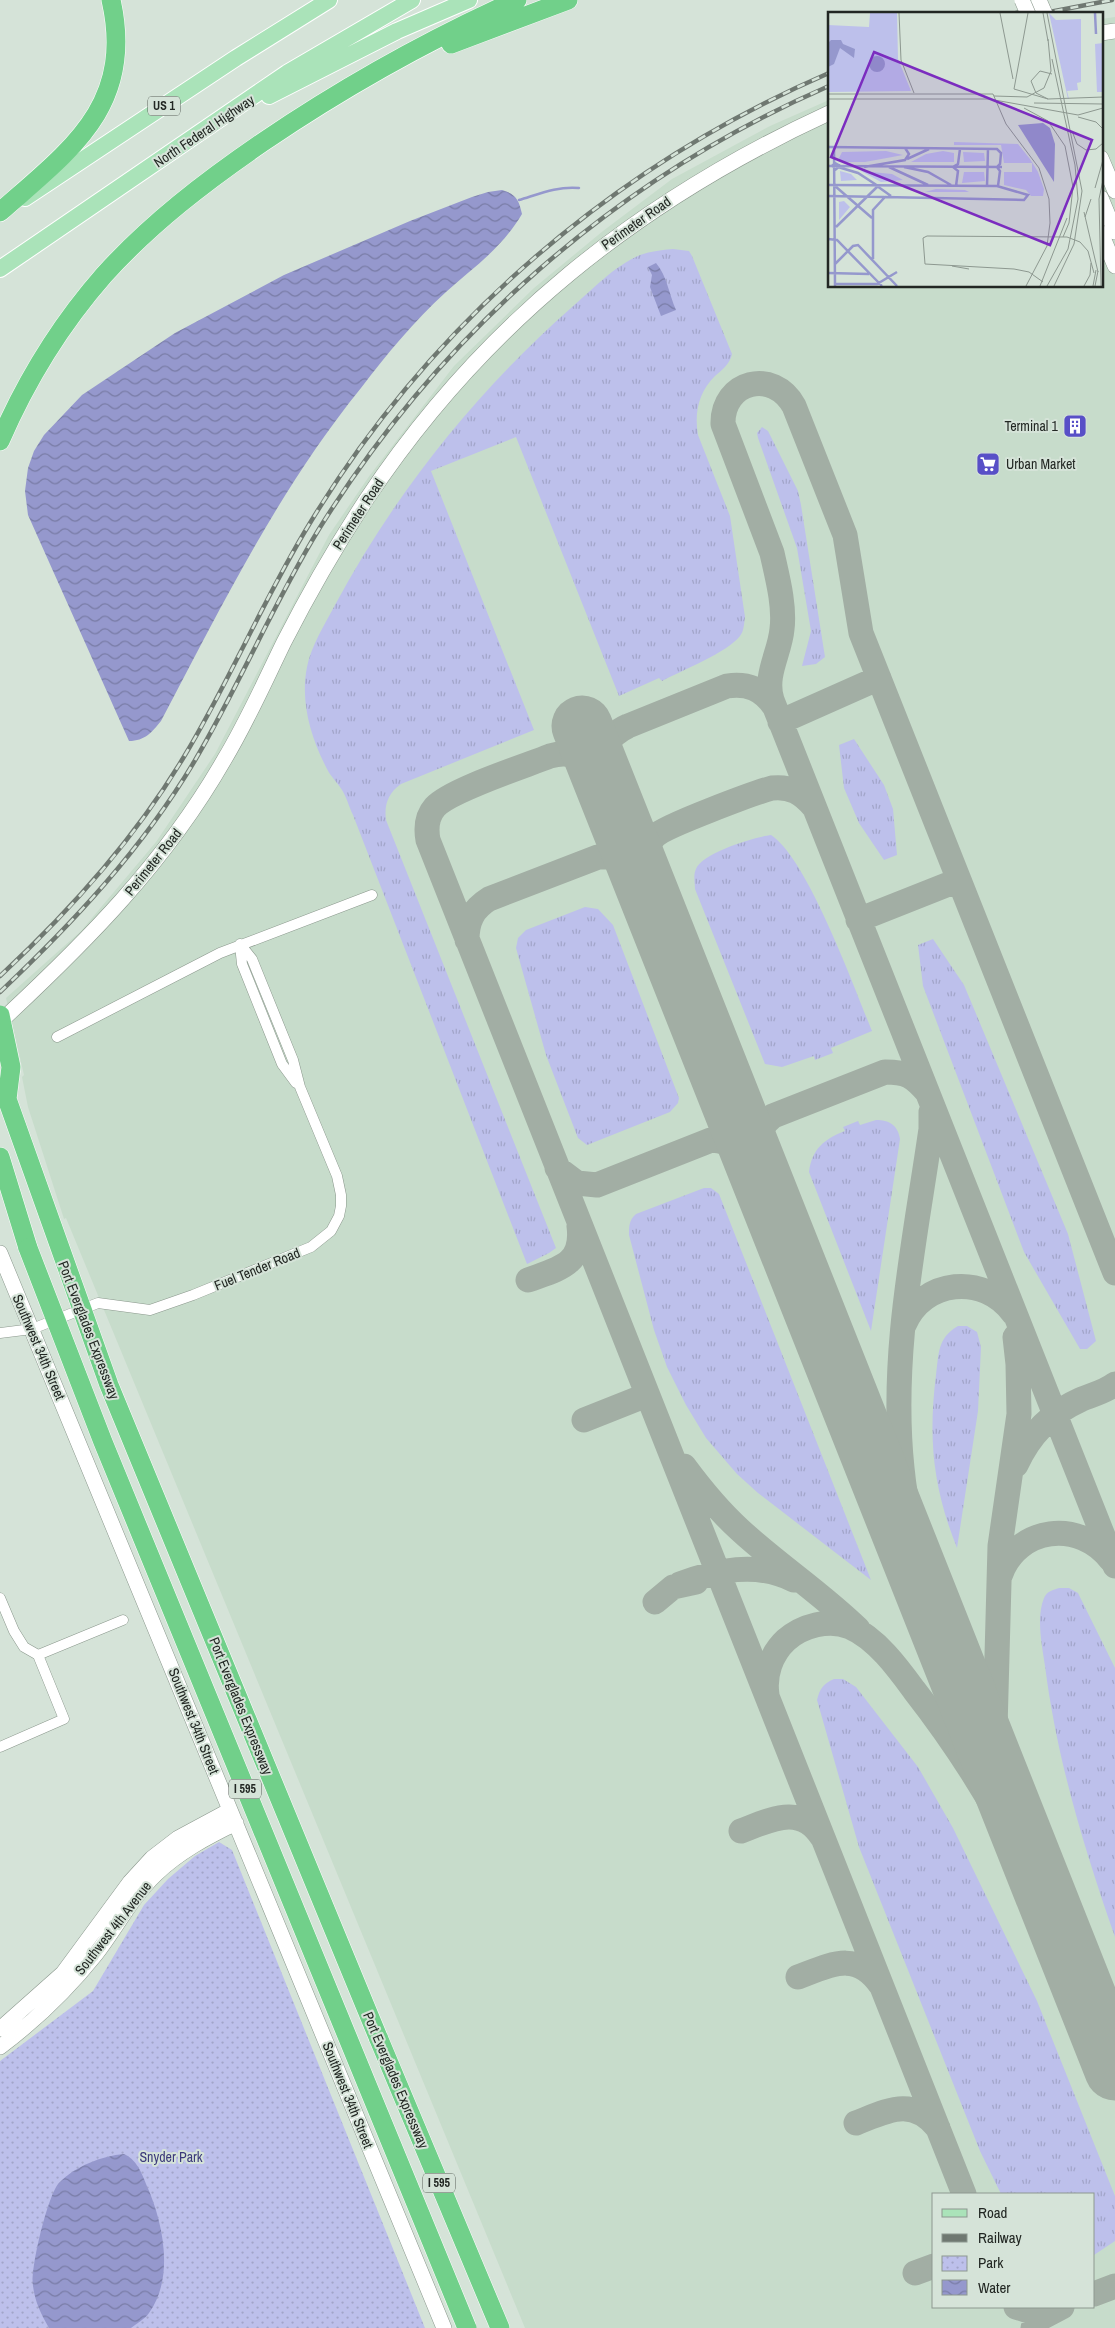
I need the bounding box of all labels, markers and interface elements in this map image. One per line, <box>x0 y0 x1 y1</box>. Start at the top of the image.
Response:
inset map <box>828 12 1102 288</box>
street label: North Federal Highway <box>150 91 258 171</box>
road number: US 1 <box>148 96 180 115</box>
street label: Perimeter Road <box>598 192 674 254</box>
building icon: Terminal 1 <box>1062 413 1088 439</box>
place label: Terminal 1 <box>1004 417 1059 435</box>
supermarket icon: Urban Market <box>975 451 1001 477</box>
place label: Urban Market <box>1006 455 1076 473</box>
street label: Perimeter Road <box>328 475 388 553</box>
street label: Perimeter Road <box>121 825 185 899</box>
street label: Fuel Tender Road <box>211 1244 303 1294</box>
street label: Port Everglades Expressway <box>54 1258 124 1402</box>
street label: Southwest 34th Street <box>9 1291 69 1403</box>
street label: Port Everglades Expressway <box>205 1635 277 1778</box>
street label: Southwest 34th Street <box>164 1665 224 1777</box>
road number: I 595 <box>229 1780 261 1798</box>
street label: Southwest 4th Avenue <box>71 1878 155 1978</box>
street label: Port Everglades Expressway <box>359 2009 433 2151</box>
street label: Southwest 34th Street <box>318 2039 378 2151</box>
park label: Snyder Park <box>139 2148 203 2166</box>
road number: I 595 <box>423 2174 455 2192</box>
legend <box>932 2193 1095 2308</box>
text: Road <box>978 2202 1007 2223</box>
text: Railway <box>978 2227 1023 2248</box>
text: Park <box>978 2252 1004 2273</box>
text: Water <box>978 2277 1010 2298</box>

